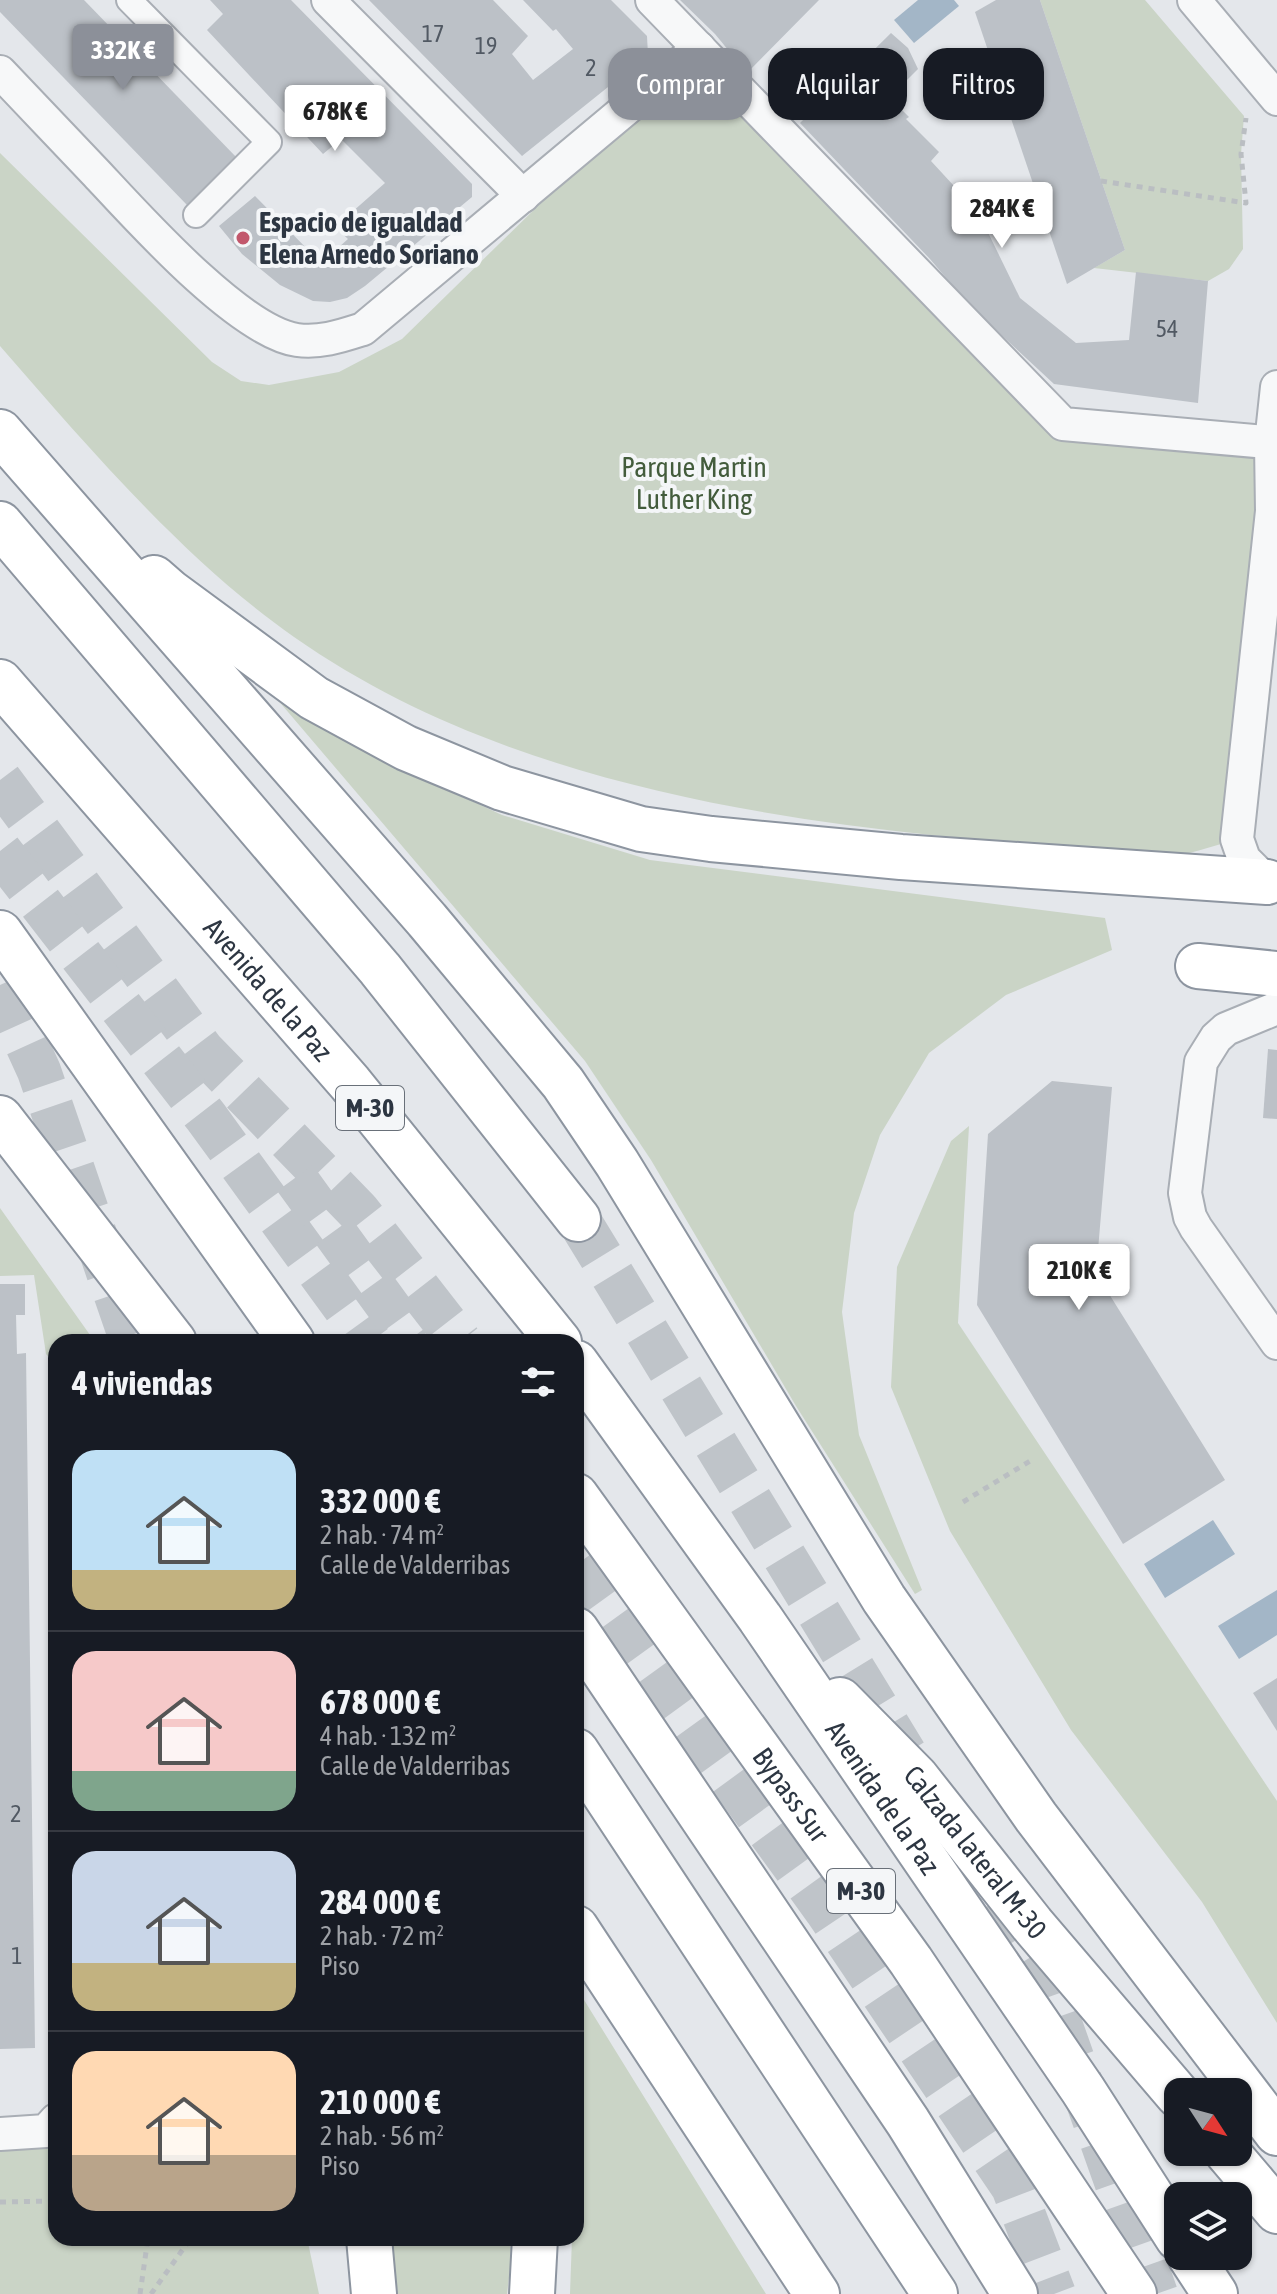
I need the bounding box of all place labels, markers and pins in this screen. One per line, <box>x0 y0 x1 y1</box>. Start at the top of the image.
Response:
pin: 332K € <box>58 24 188 92</box>
pin: 678K € <box>270 85 400 153</box>
pin: 284K € <box>937 182 1067 250</box>
place label: Espacio de igualdad Elena Arnedo Soriano <box>259 206 479 270</box>
marker: Espacio de igualdad Elena Arnedo Soriano <box>234 229 252 247</box>
pin: 210K € <box>1014 1244 1144 1312</box>

